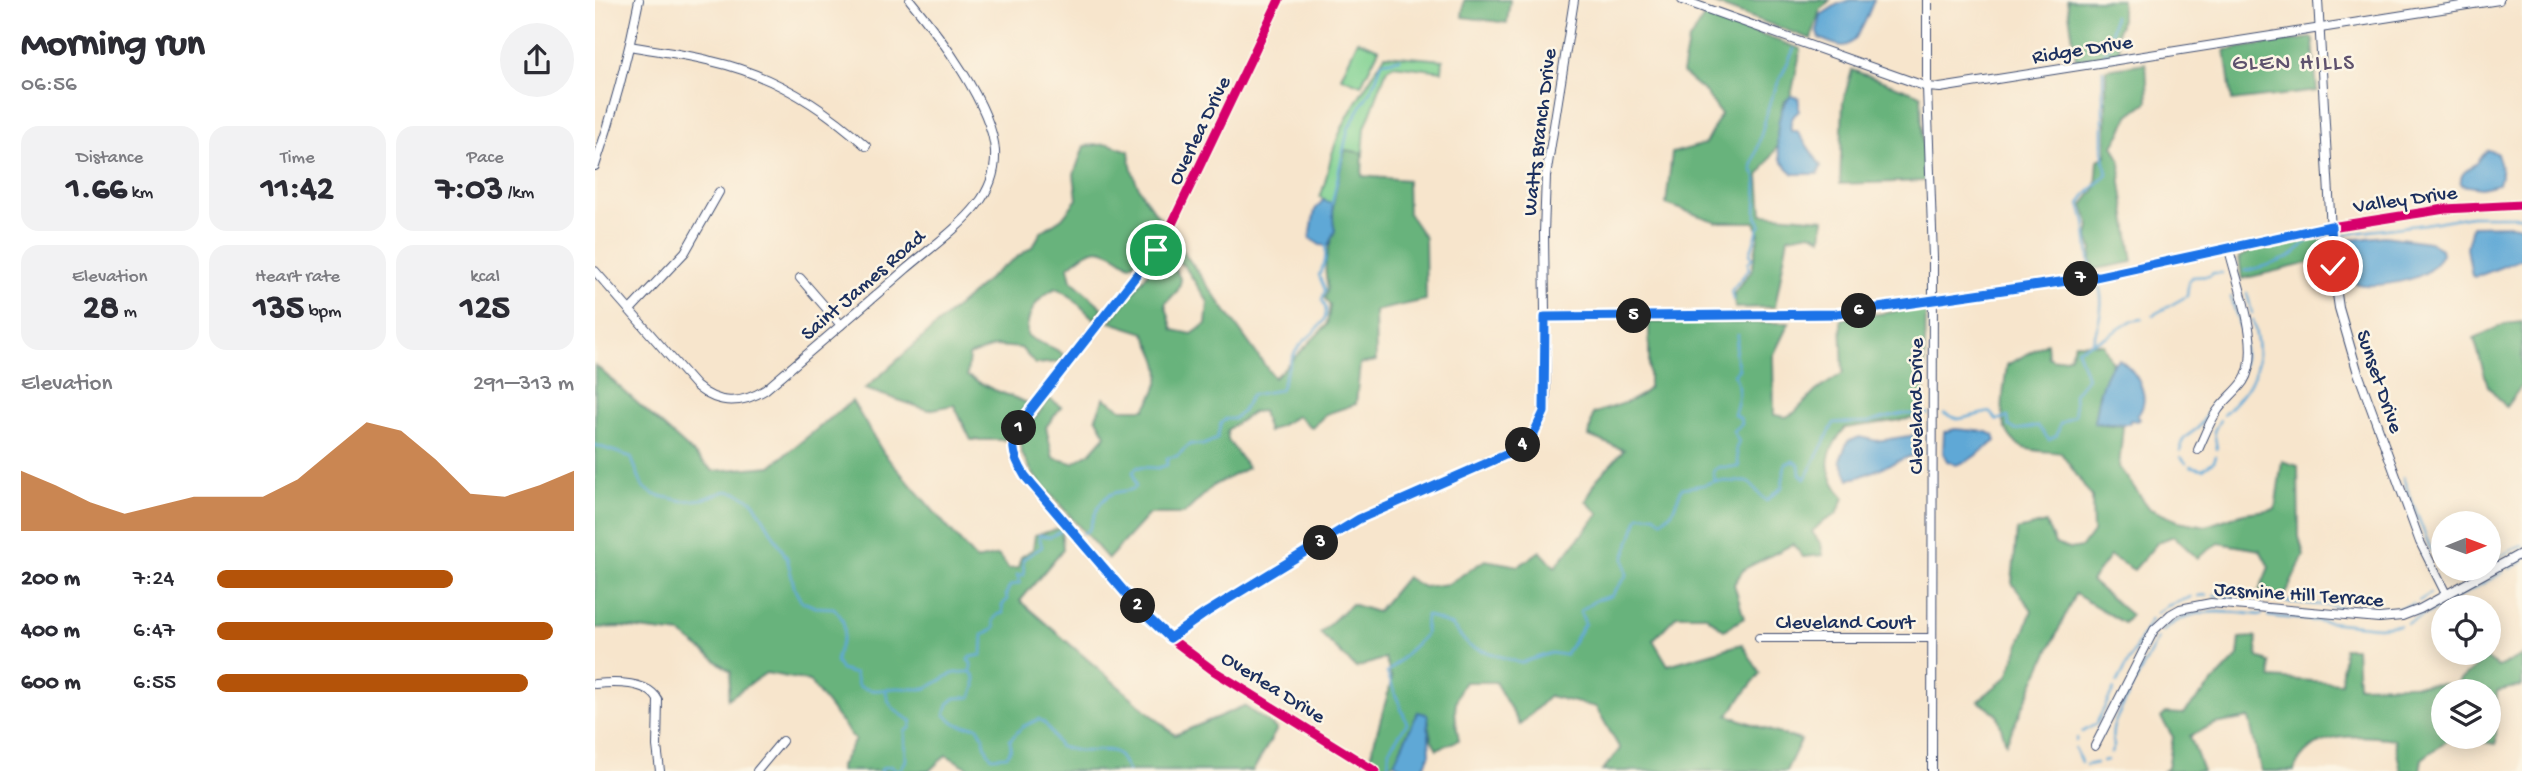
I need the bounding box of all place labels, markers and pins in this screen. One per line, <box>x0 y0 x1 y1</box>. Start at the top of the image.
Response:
pin <box>1126 220 1186 280</box>
pin <box>2303 236 2363 296</box>
pin: 7 <box>2063 262 2099 296</box>
pin: 6 <box>1841 294 1877 328</box>
pin: 5 <box>1616 298 1651 334</box>
pin: 1 <box>1001 410 1037 446</box>
pin: 4 <box>1506 428 1541 462</box>
pin: 3 <box>1303 526 1339 560</box>
pin: 2 <box>1121 588 1155 624</box>

